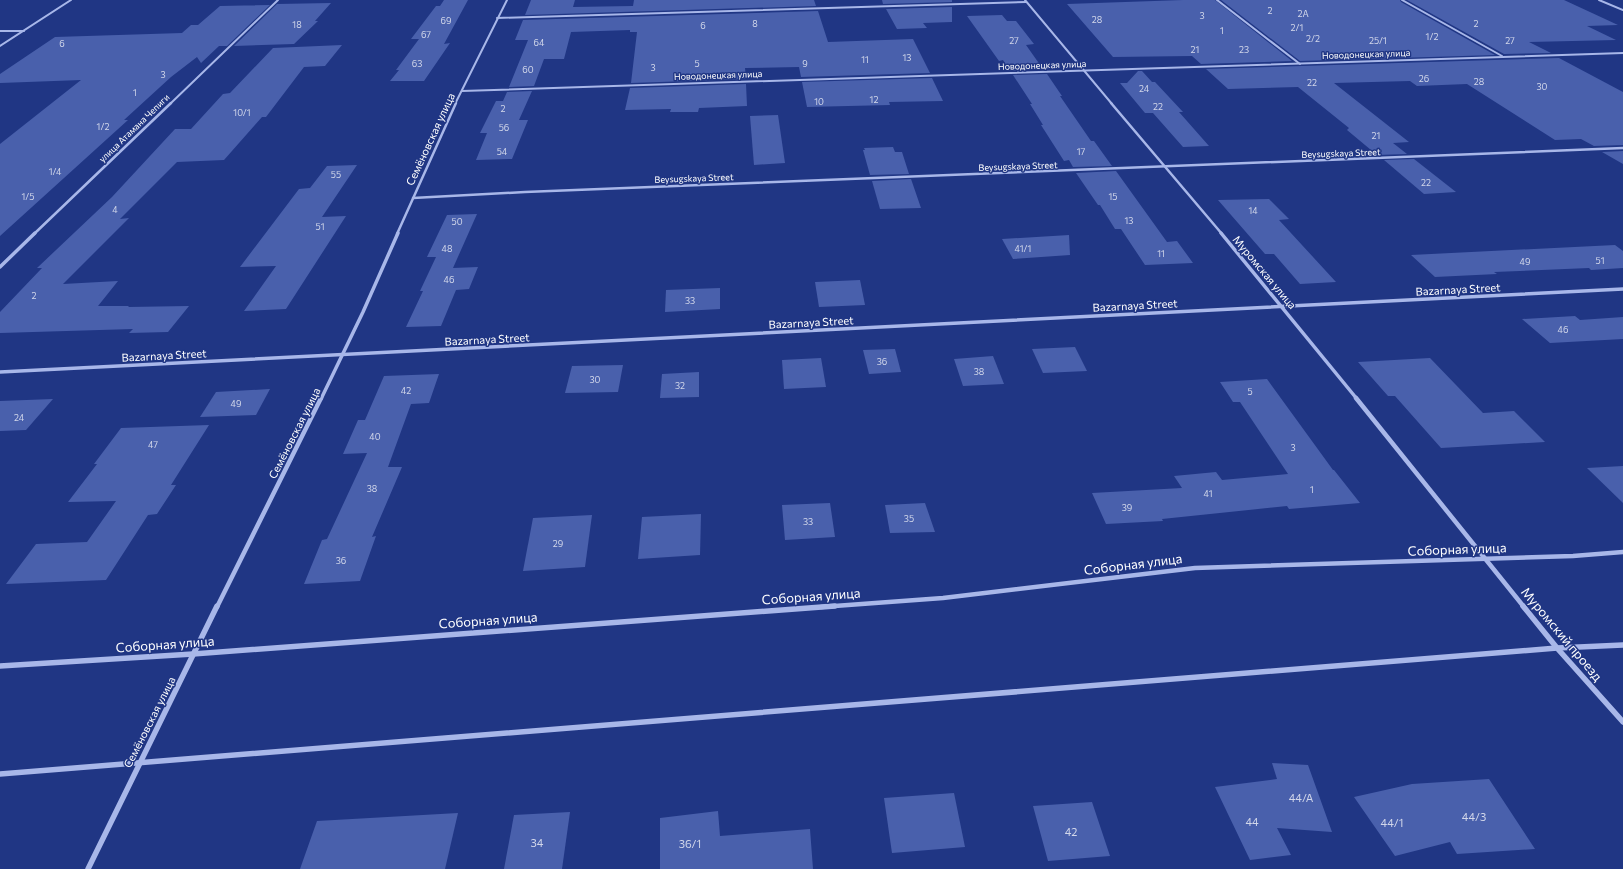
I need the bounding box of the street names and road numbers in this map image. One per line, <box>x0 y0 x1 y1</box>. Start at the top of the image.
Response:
street label: Новодонецкая улица <box>1322 47 1411 61</box>
street label: Новодонецкая улица <box>998 58 1087 72</box>
street label: Новодонецкая улица <box>674 68 763 82</box>
street label: улица Атамана Чепиги <box>96 91 172 165</box>
street label: Семёновская улица <box>403 91 457 187</box>
street label: Beysugskaya Street <box>1301 146 1381 160</box>
street label: Beysugskaya Street <box>978 159 1058 173</box>
street label: Beysugskaya Street <box>654 171 734 185</box>
street label: Муромская улица <box>1231 233 1299 311</box>
street label: Bazarnaya Street <box>1415 280 1501 298</box>
street label: Bazarnaya Street <box>1092 296 1178 314</box>
street label: Bazarnaya Street <box>768 313 854 331</box>
street label: Bazarnaya Street <box>444 330 530 348</box>
street label: Bazarnaya Street <box>121 346 207 364</box>
street label: Семёновская улица <box>265 385 323 481</box>
street label: Соборная улица <box>1407 539 1507 559</box>
street label: Соборная улица <box>1083 550 1183 578</box>
street label: Муромский проезд <box>1518 584 1606 684</box>
street label: Соборная улица <box>761 585 861 607</box>
street label: Соборная улица <box>438 609 538 631</box>
street label: Соборная улица <box>115 633 215 655</box>
street label: Семёновская улица <box>120 674 178 770</box>

